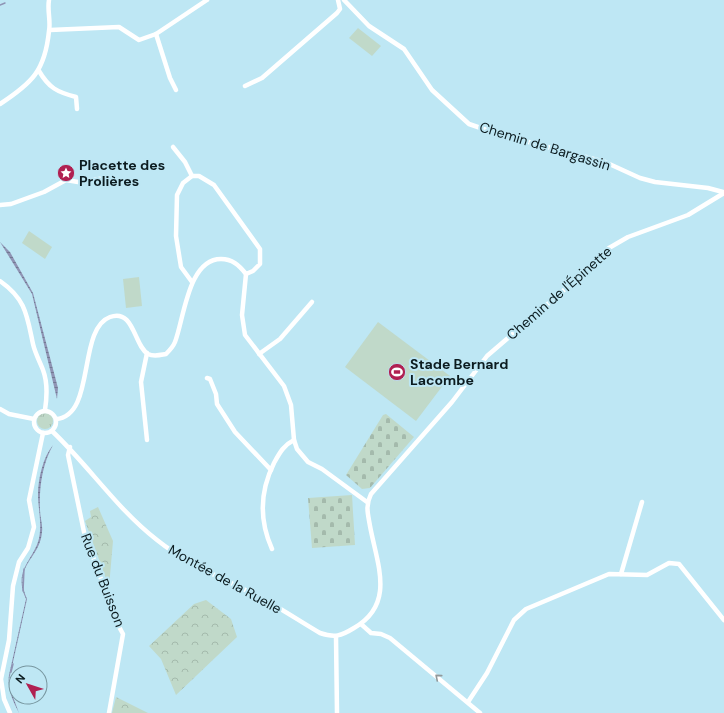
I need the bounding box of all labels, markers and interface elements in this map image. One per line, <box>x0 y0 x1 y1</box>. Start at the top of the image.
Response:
street label: Chemin de Bargassin <box>477 118 613 174</box>
place label: Placette des Prolières <box>79 156 165 190</box>
place icon: Placette des Prolières <box>56 163 76 183</box>
street label: Chemin de l'Épinette <box>503 242 615 344</box>
place label: Stade Bernard Lacombe <box>410 355 508 389</box>
sports icon: Stade Bernard Lacombe <box>387 362 407 382</box>
street label: Rue du Buisson <box>77 531 129 629</box>
street label: Montée de la Ruelle <box>165 540 285 618</box>
north arrow <box>8 665 48 705</box>
text: N <box>12 671 28 686</box>
one-way arrow <box>435 675 442 682</box>

